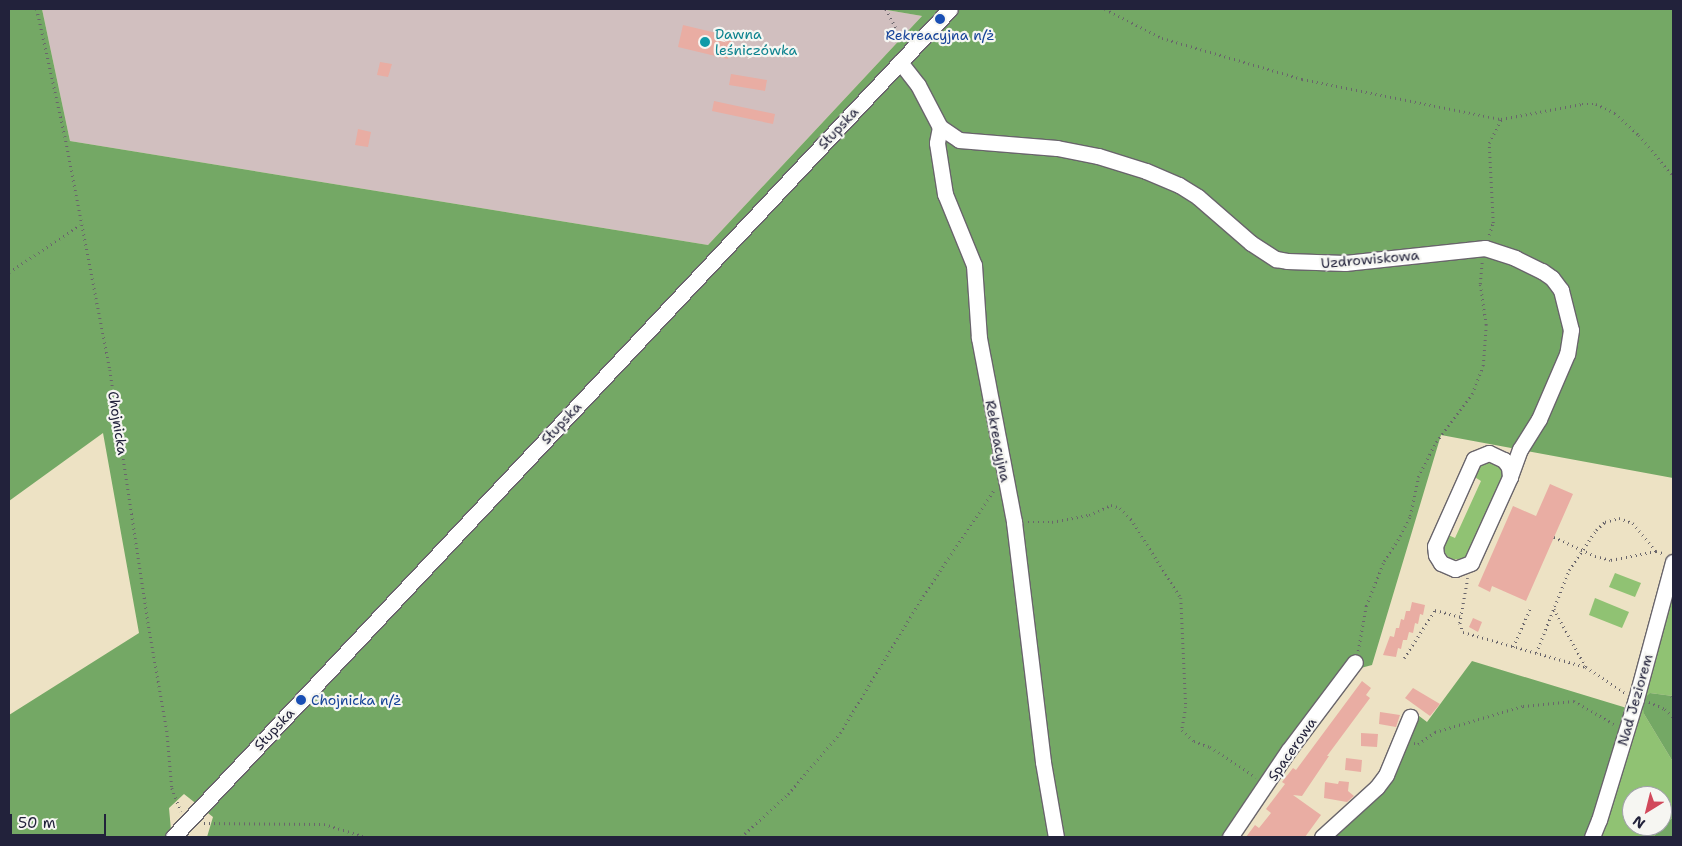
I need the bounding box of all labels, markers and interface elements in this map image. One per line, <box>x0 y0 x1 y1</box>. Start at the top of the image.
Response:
marker: Rekreacyjna n/ż <box>934 13 946 25</box>
place label: Dawna leśniczówka <box>715 26 797 58</box>
place label: Rekreacyjna n/ż <box>885 27 995 43</box>
marker: Dawna leśniczówka <box>699 36 711 48</box>
street label: Słupska <box>814 103 862 153</box>
street label: Uzdrowiskowa <box>1320 246 1420 272</box>
street label: Chojnicka <box>105 390 131 456</box>
street label: Słupska <box>537 398 585 448</box>
street label: Rekreacyjna <box>982 399 1014 483</box>
street label: Nad Jeziorem <box>1614 652 1656 748</box>
place label: Chojnicka n/ż <box>311 692 401 708</box>
marker: Chojnicka n/ż <box>295 694 307 706</box>
street label: Słupska <box>250 704 298 754</box>
street label: Spacerowa <box>1264 714 1320 784</box>
north arrow <box>1622 786 1672 836</box>
scale bar <box>12 804 109 836</box>
text: N <box>1629 812 1649 833</box>
text: 50 m <box>18 813 56 833</box>

